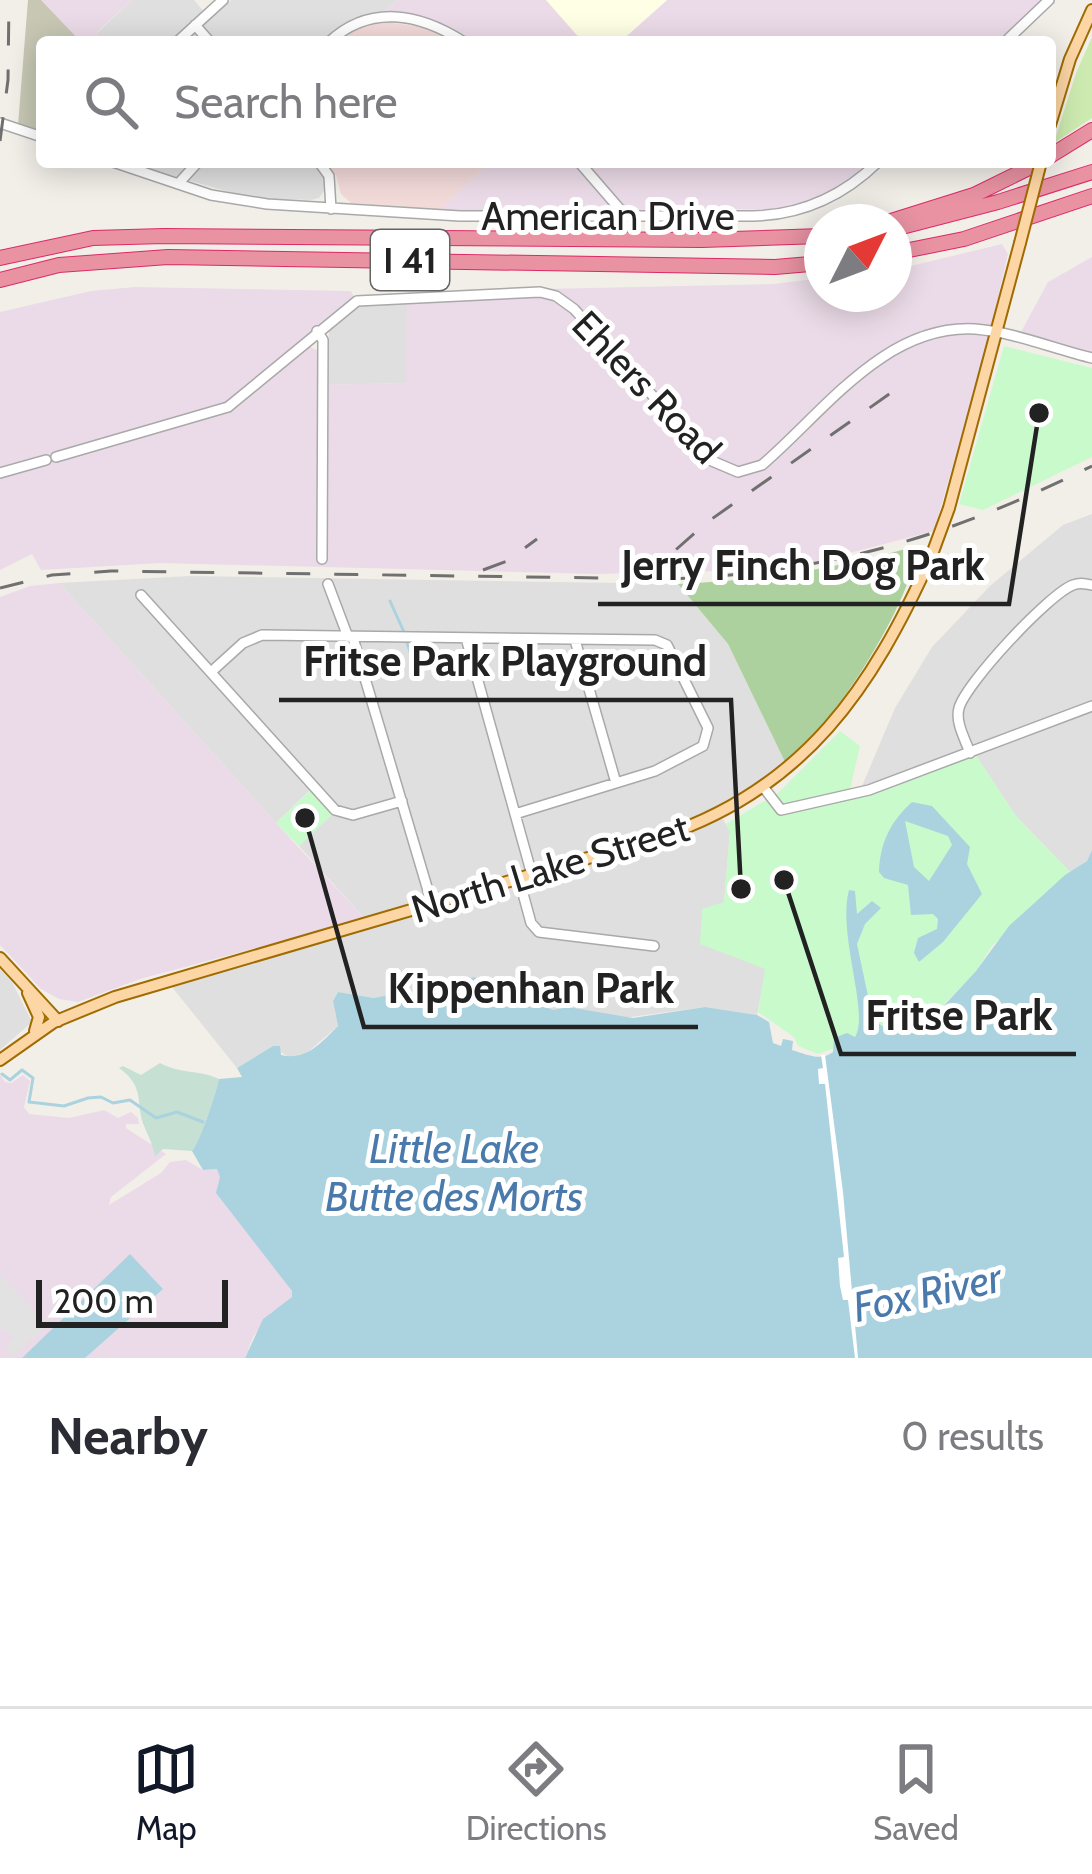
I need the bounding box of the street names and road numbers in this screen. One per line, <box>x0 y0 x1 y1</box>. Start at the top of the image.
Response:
street label: American Drive <box>481 192 735 240</box>
road number: I 41 <box>371 230 449 290</box>
street label: Ehlers Road <box>563 301 731 473</box>
street label: North Lake Street <box>405 803 695 933</box>

